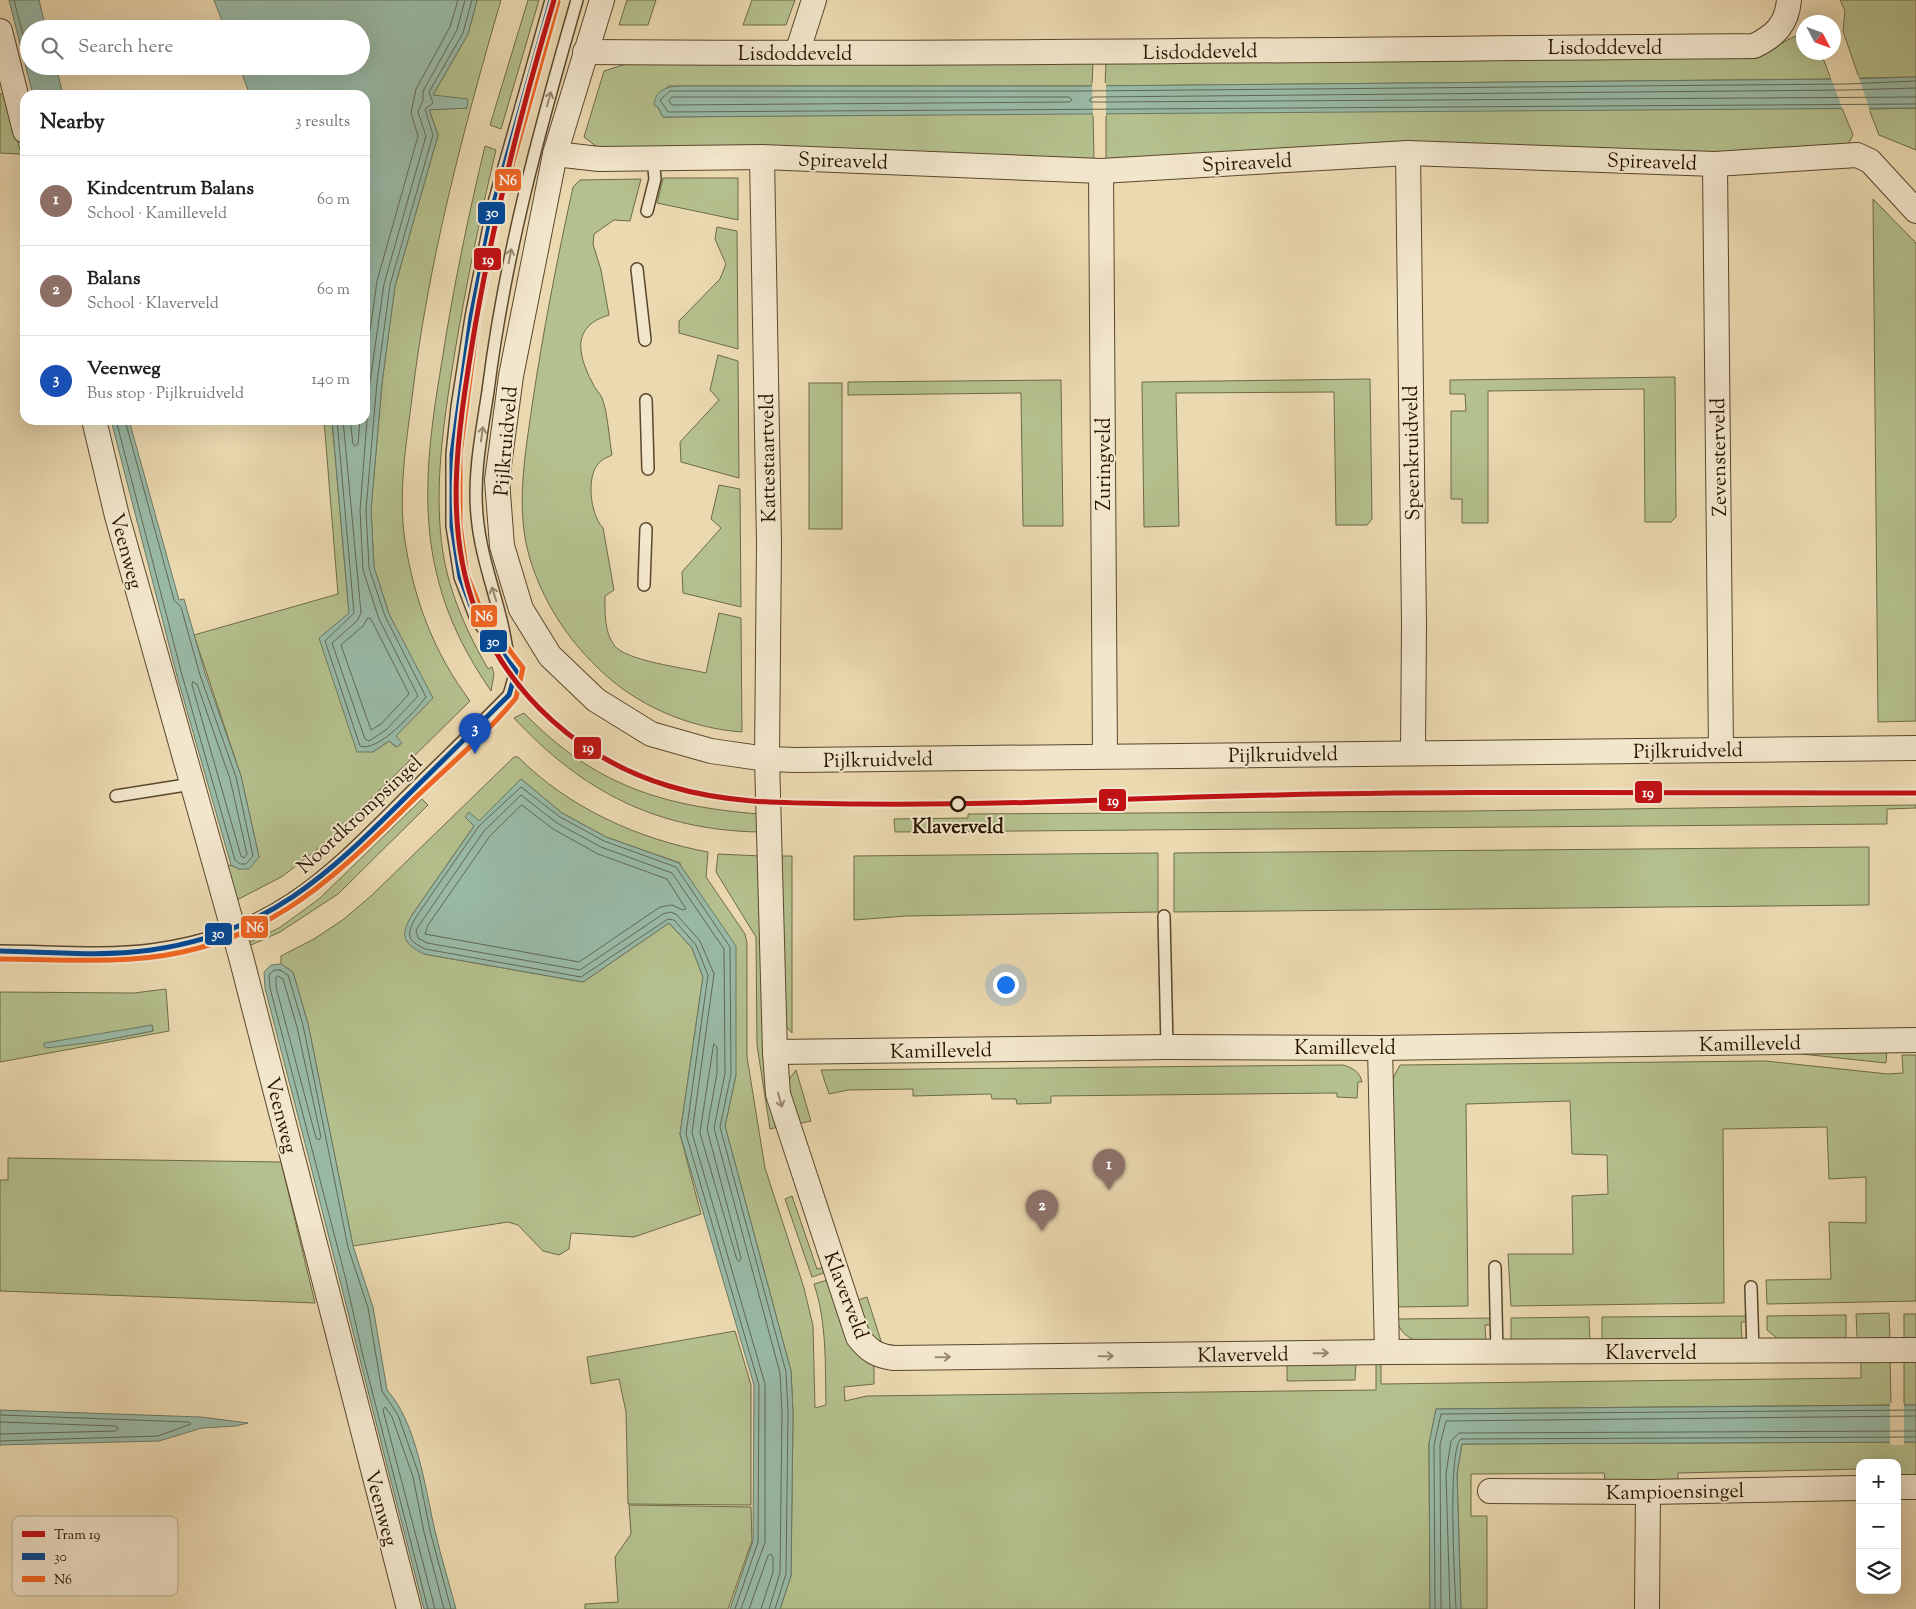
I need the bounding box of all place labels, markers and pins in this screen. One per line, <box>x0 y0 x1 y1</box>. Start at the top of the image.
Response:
pin: 3 <box>459 713 491 754</box>
marker: Klaverveld <box>950 796 966 812</box>
place label: Klaverveld <box>912 814 1004 843</box>
pin: 1 <box>1093 1149 1125 1190</box>
pin: 2 <box>1026 1190 1058 1231</box>

